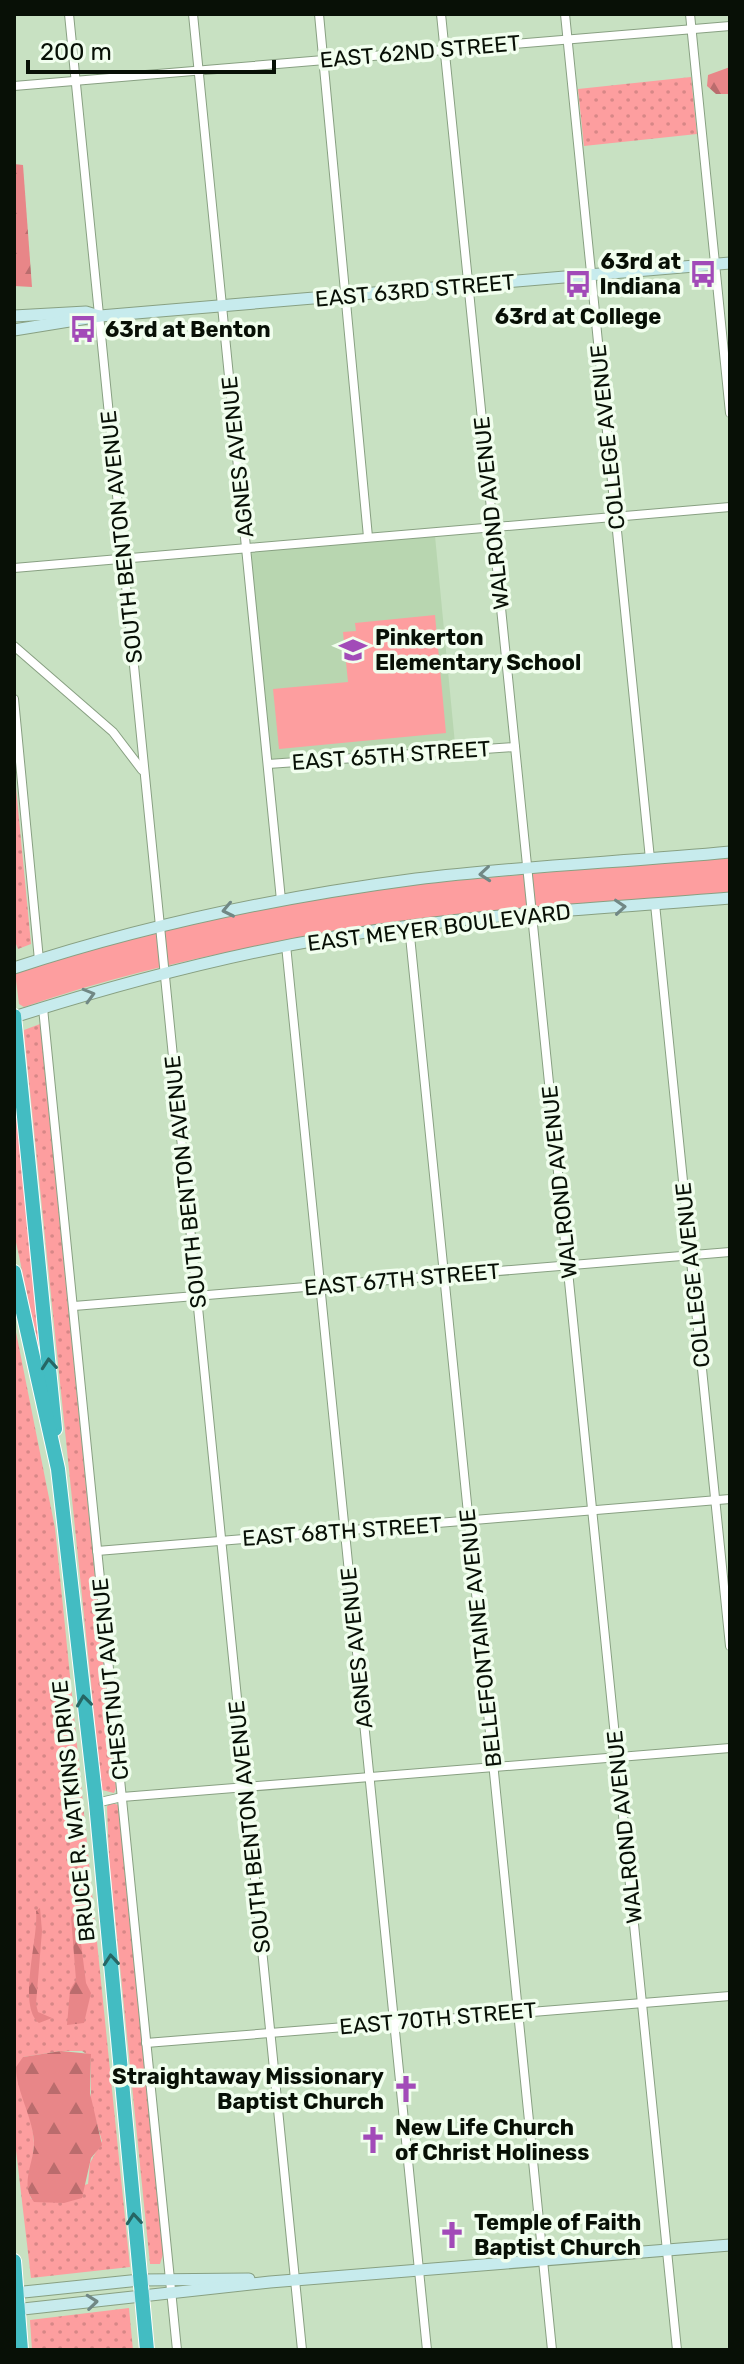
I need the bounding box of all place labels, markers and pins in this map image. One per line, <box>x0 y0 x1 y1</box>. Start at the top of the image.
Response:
place label: 63rd at Indiana <box>599 248 681 300</box>
bus stop icon: 63rd at Indiana <box>688 259 718 289</box>
bus stop icon: 63rd at College <box>563 269 593 299</box>
place label: 63rd at College <box>495 303 661 330</box>
bus stop icon: 63rd at Benton <box>68 314 98 344</box>
place label: 63rd at Benton <box>105 316 271 343</box>
place label: Pinkerton Elementary School <box>375 624 581 676</box>
school or university icon: Pinkerton Elementary School <box>338 635 368 665</box>
place label: Straightaway Missionary Baptist Church <box>112 2063 384 2115</box>
church icon: Straightaway Missionary Baptist Church <box>391 2074 421 2104</box>
place label: New Life Church of Christ Holiness <box>395 2114 589 2166</box>
church icon: New Life Church of Christ Holiness <box>358 2125 388 2155</box>
place label: Temple of Faith Baptist Church <box>474 2209 641 2261</box>
church icon: Temple of Faith Baptist Church <box>437 2220 467 2250</box>

